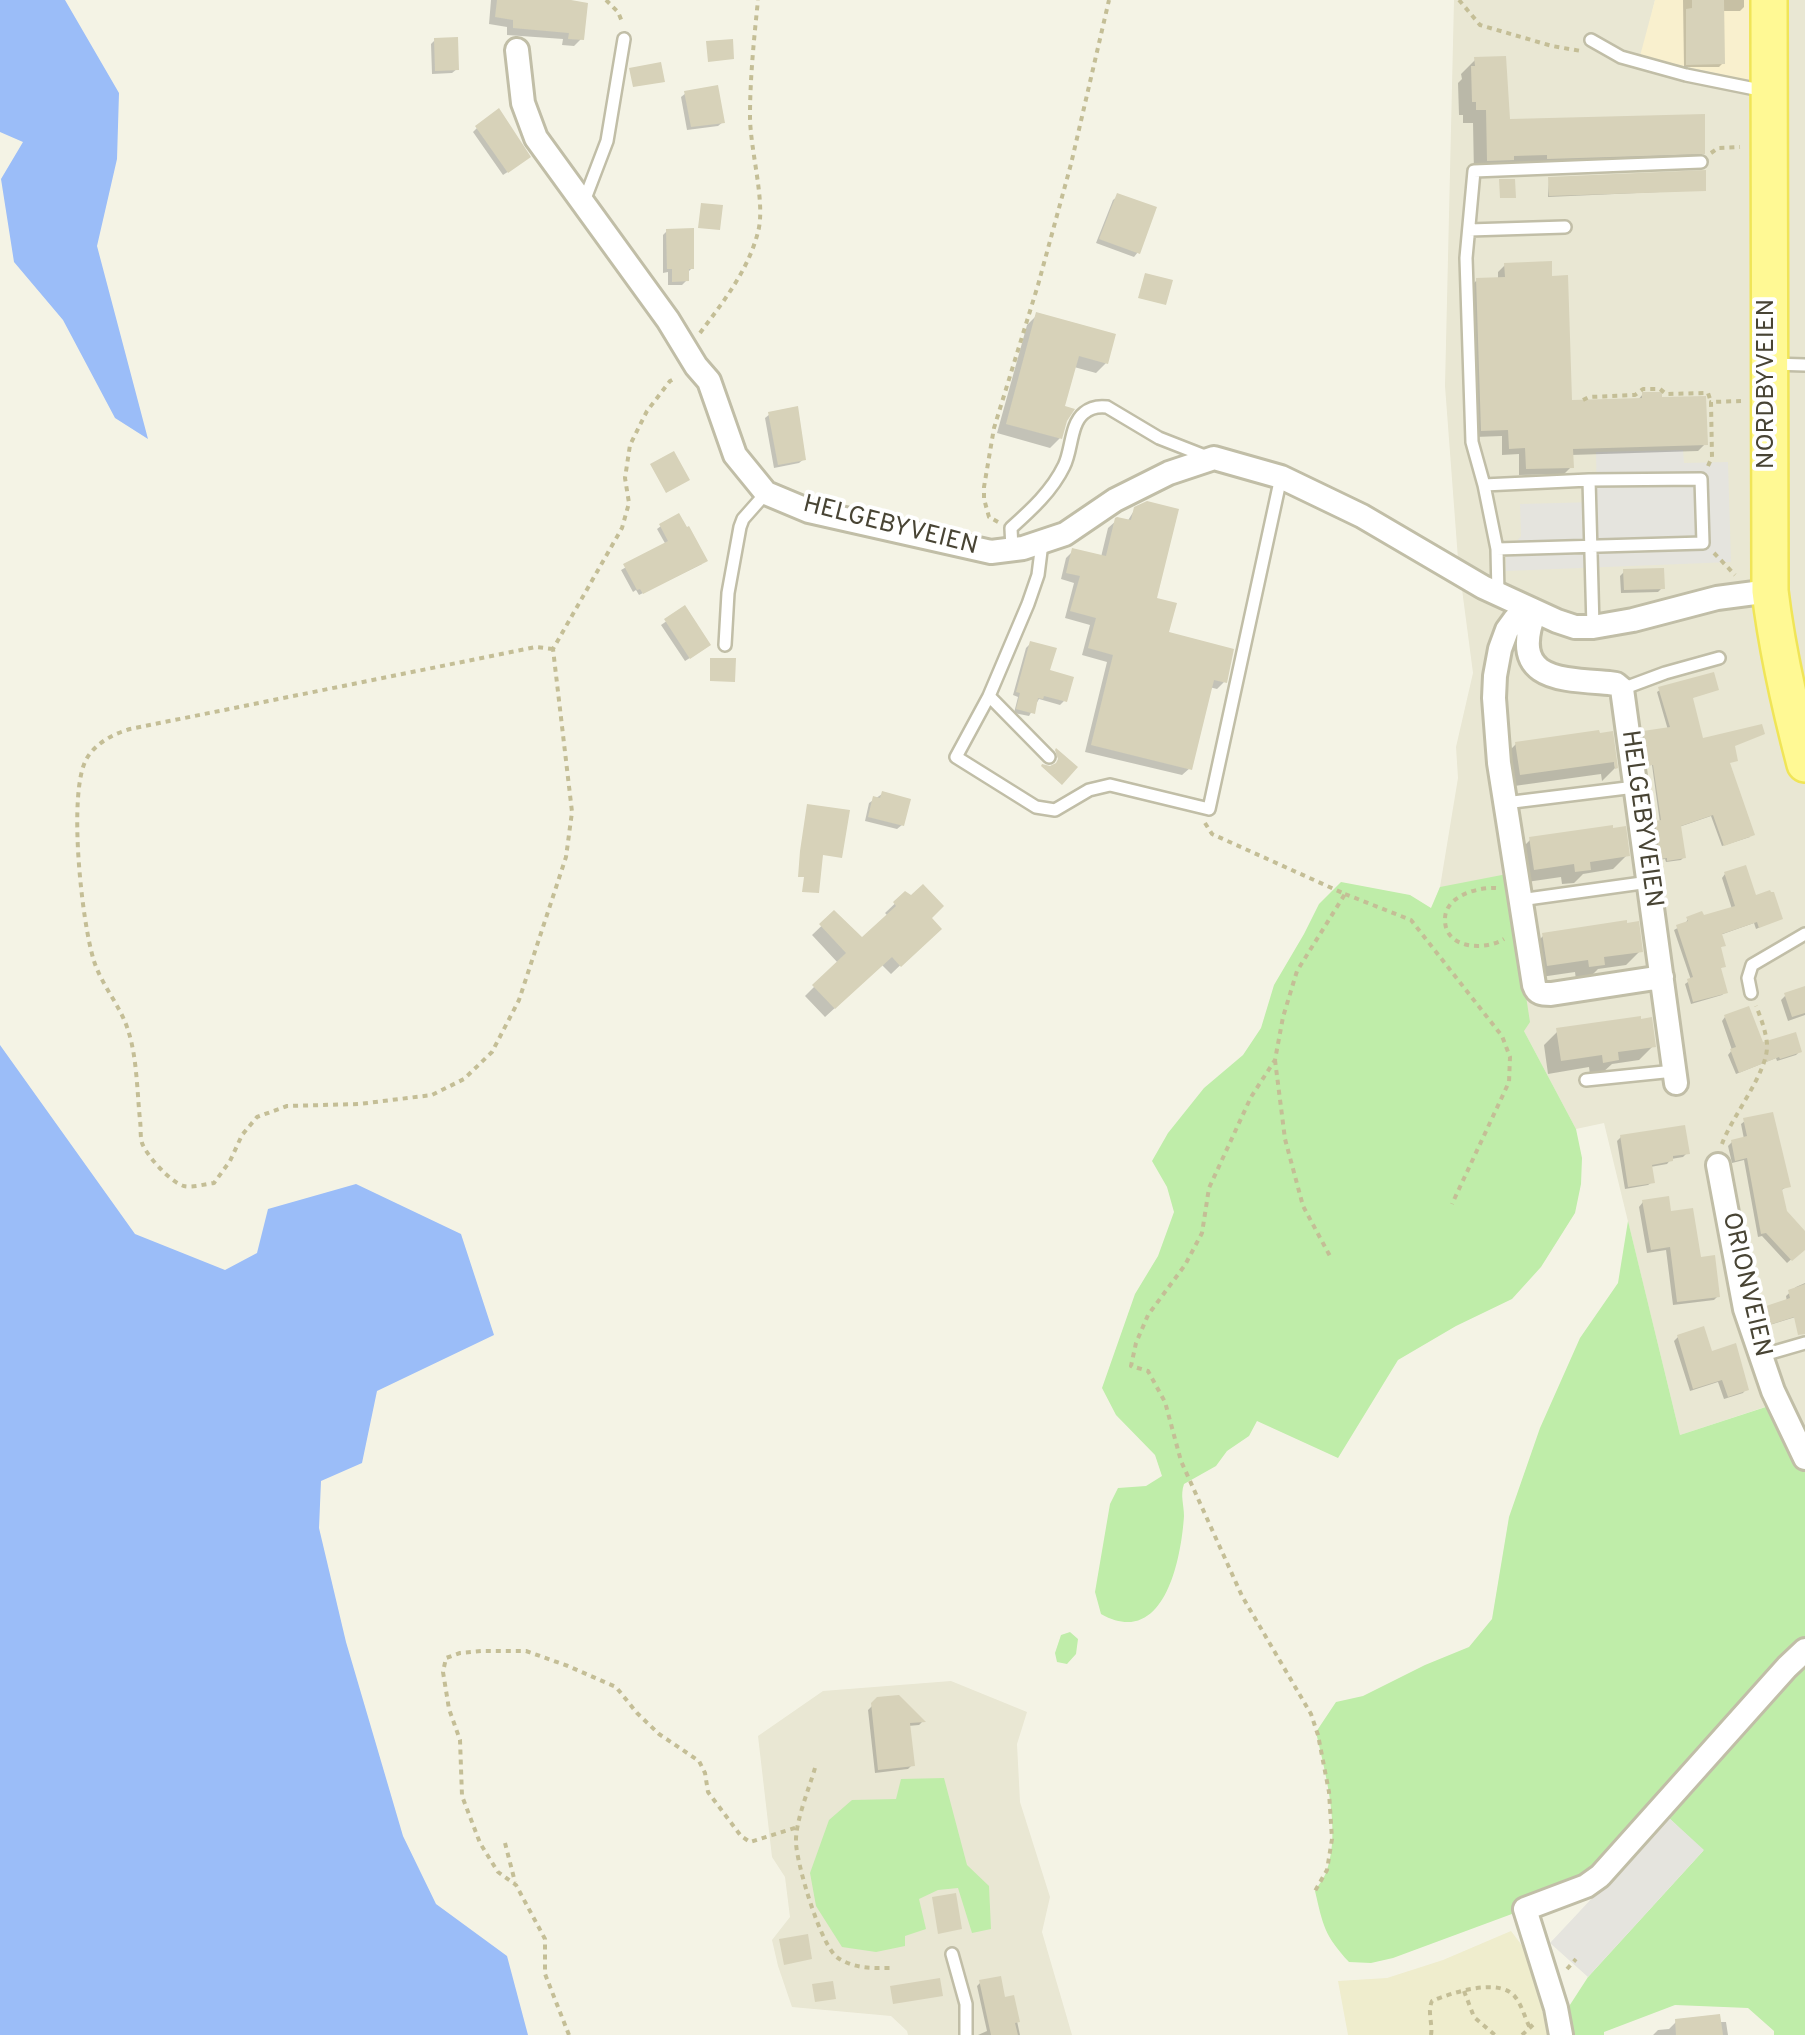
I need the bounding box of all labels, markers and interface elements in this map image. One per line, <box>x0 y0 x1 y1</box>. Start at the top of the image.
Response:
street label: NORDBYVEIEN <box>1753 299 1783 469</box>
street label: HELGEBYVEIEN <box>800 491 980 563</box>
street label: HELGEBYVEIEN <box>1613 728 1667 910</box>
street label: ORIONVEIEN <box>1714 1210 1776 1360</box>

